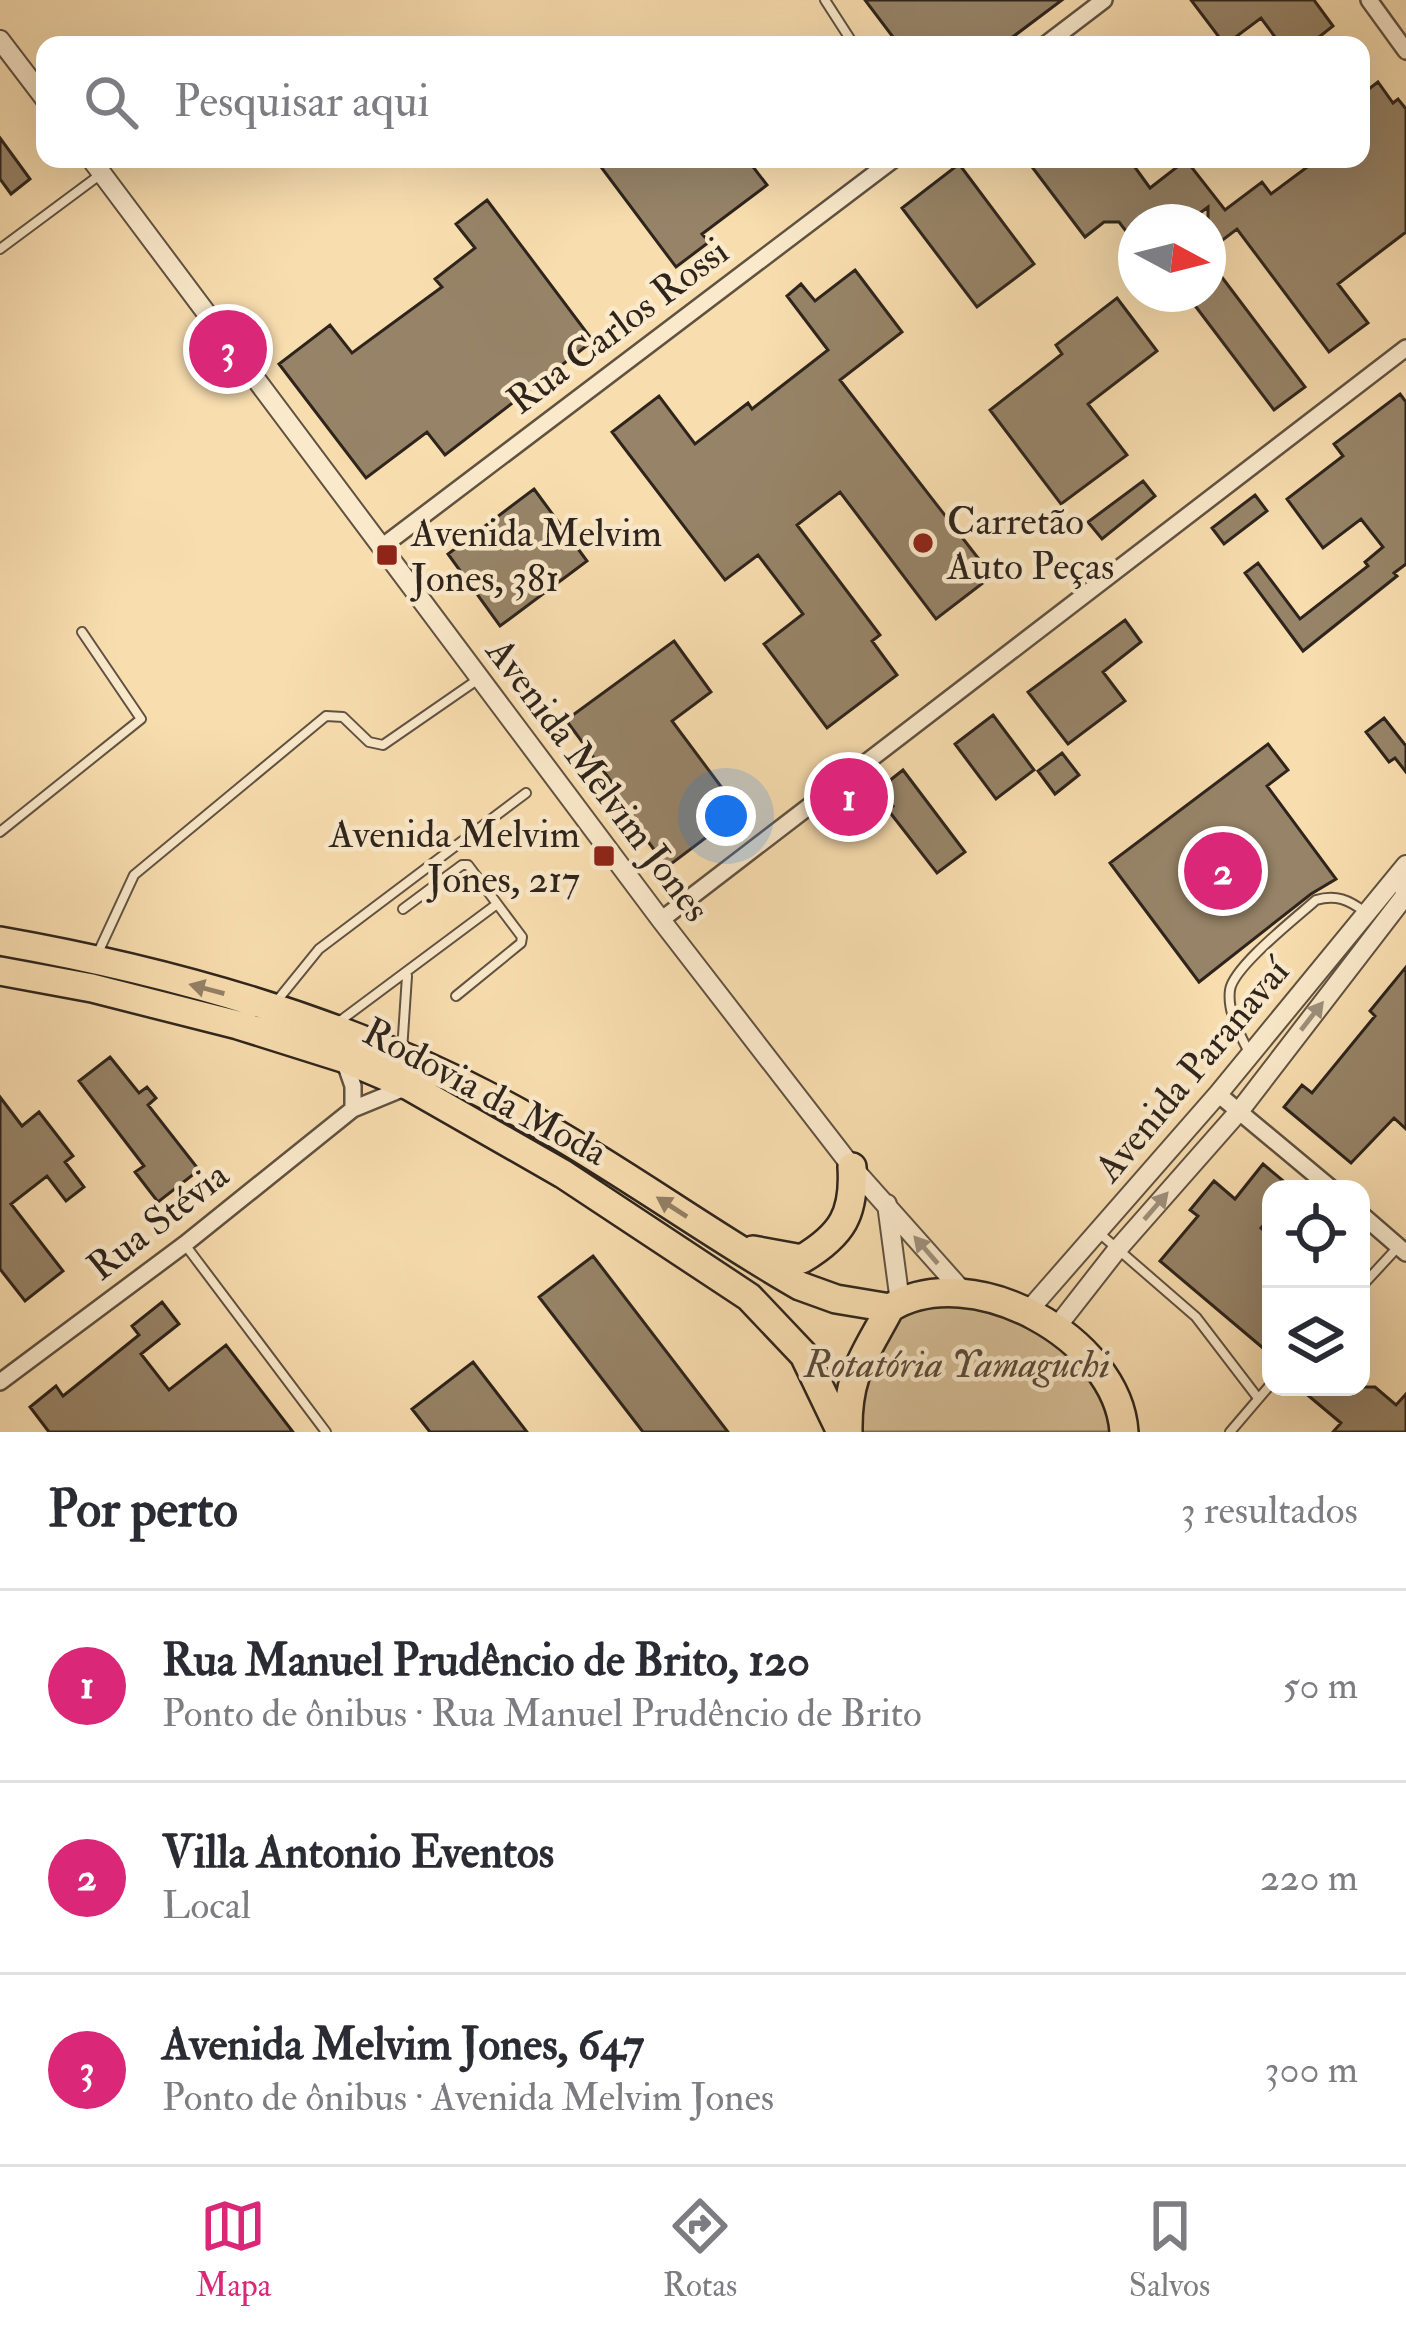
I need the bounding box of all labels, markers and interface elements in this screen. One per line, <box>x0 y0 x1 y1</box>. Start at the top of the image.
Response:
search box <box>36 36 1370 168</box>
icon: search <box>78 69 144 135</box>
text: Pesquisar aqui <box>174 74 430 130</box>
north arrow <box>1118 204 1226 312</box>
street label: Rua Carlos Rossi <box>498 227 738 425</box>
pin: 3 <box>189 304 267 394</box>
place label: Carretão Auto Peças <box>946 497 1114 591</box>
place label: Avenida Melvim Jones, 381 <box>410 509 662 603</box>
marker: Carretão Auto Peças <box>910 530 936 556</box>
marker: Avenida Melvim Jones, 381 <box>374 542 400 568</box>
street label: Avenida Melvim Jones <box>475 628 721 932</box>
pin: 1 <box>810 752 888 842</box>
your location <box>696 786 756 846</box>
place label: Avenida Melvim Jones, 217 <box>328 810 580 904</box>
pin: 2 <box>1184 826 1262 916</box>
marker: Avenida Melvim Jones, 217 <box>591 843 617 869</box>
street label: Avenida Paranavaí <box>1083 946 1302 1193</box>
one-way arrow <box>189 978 226 997</box>
one-way arrow <box>1299 1001 1324 1032</box>
street label: Rodovia da Moda <box>354 1007 616 1177</box>
street label: Rua Stévia <box>78 1150 239 1291</box>
map controls <box>1262 1180 1370 1396</box>
button: locate <box>1262 1180 1370 1288</box>
one-way arrow <box>1142 1191 1168 1221</box>
one-way arrow <box>656 1197 688 1219</box>
one-way arrow <box>914 1235 940 1265</box>
button: layers <box>1262 1288 1370 1396</box>
park label: Rotatória Yamaguchi <box>803 1340 1110 1389</box>
text: Por perto <box>48 1478 238 1542</box>
text: 3 resultados <box>1181 1486 1358 1535</box>
text: Rua Manuel Prudêncio de Brito, 120 <box>162 1633 810 1689</box>
text: 1 <box>80 1661 94 1710</box>
text: 50 m <box>1283 1661 1358 1710</box>
text: Ponto de ônibus · Rua Manuel Prudêncio de Brito <box>162 1689 922 1738</box>
text: Villa Antonio Eventos <box>162 1825 554 1881</box>
text: 2 <box>77 1853 97 1902</box>
text: 220 m <box>1260 1853 1358 1902</box>
text: Local <box>162 1881 251 1930</box>
text: Avenida Melvim Jones, 647 <box>162 2017 644 2073</box>
text: 3 <box>80 2045 94 2094</box>
text: 300 m <box>1265 2045 1358 2094</box>
text: Ponto de ônibus · Avenida Melvim Jones <box>162 2073 774 2122</box>
tab: Mapa <box>196 2193 271 2306</box>
tab: Rotas <box>663 2193 737 2306</box>
tab: Salvos <box>1129 2193 1210 2306</box>

